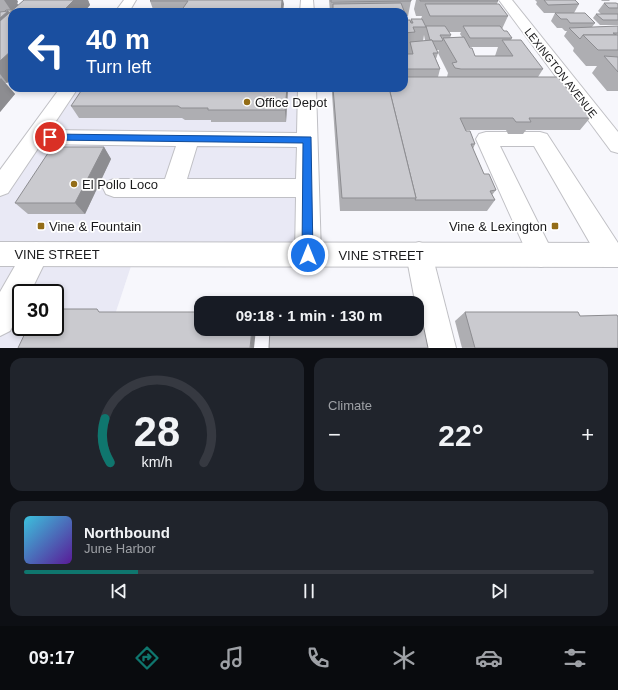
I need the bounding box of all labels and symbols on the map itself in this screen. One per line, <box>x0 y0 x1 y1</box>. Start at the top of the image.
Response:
street label: LEXINGTON AVENUE <box>522 26 600 120</box>
place label: Office Depot <box>255 95 327 110</box>
marker: Office Depot <box>242 97 252 107</box>
pin <box>33 120 67 154</box>
place label: El Pollo Loco <box>82 177 158 192</box>
marker: El Pollo Loco <box>69 179 79 189</box>
place label: Vine & Fountain <box>49 219 141 234</box>
place label: Vine & Lexington <box>449 219 547 234</box>
marker: Vine & Fountain <box>36 221 46 231</box>
marker: Vine & Lexington <box>550 221 560 231</box>
position arrow <box>287 234 329 276</box>
street label: VINE STREET <box>14 247 100 262</box>
street label: VINE STREET <box>338 248 424 263</box>
speed limit sign: 30 <box>12 284 64 336</box>

